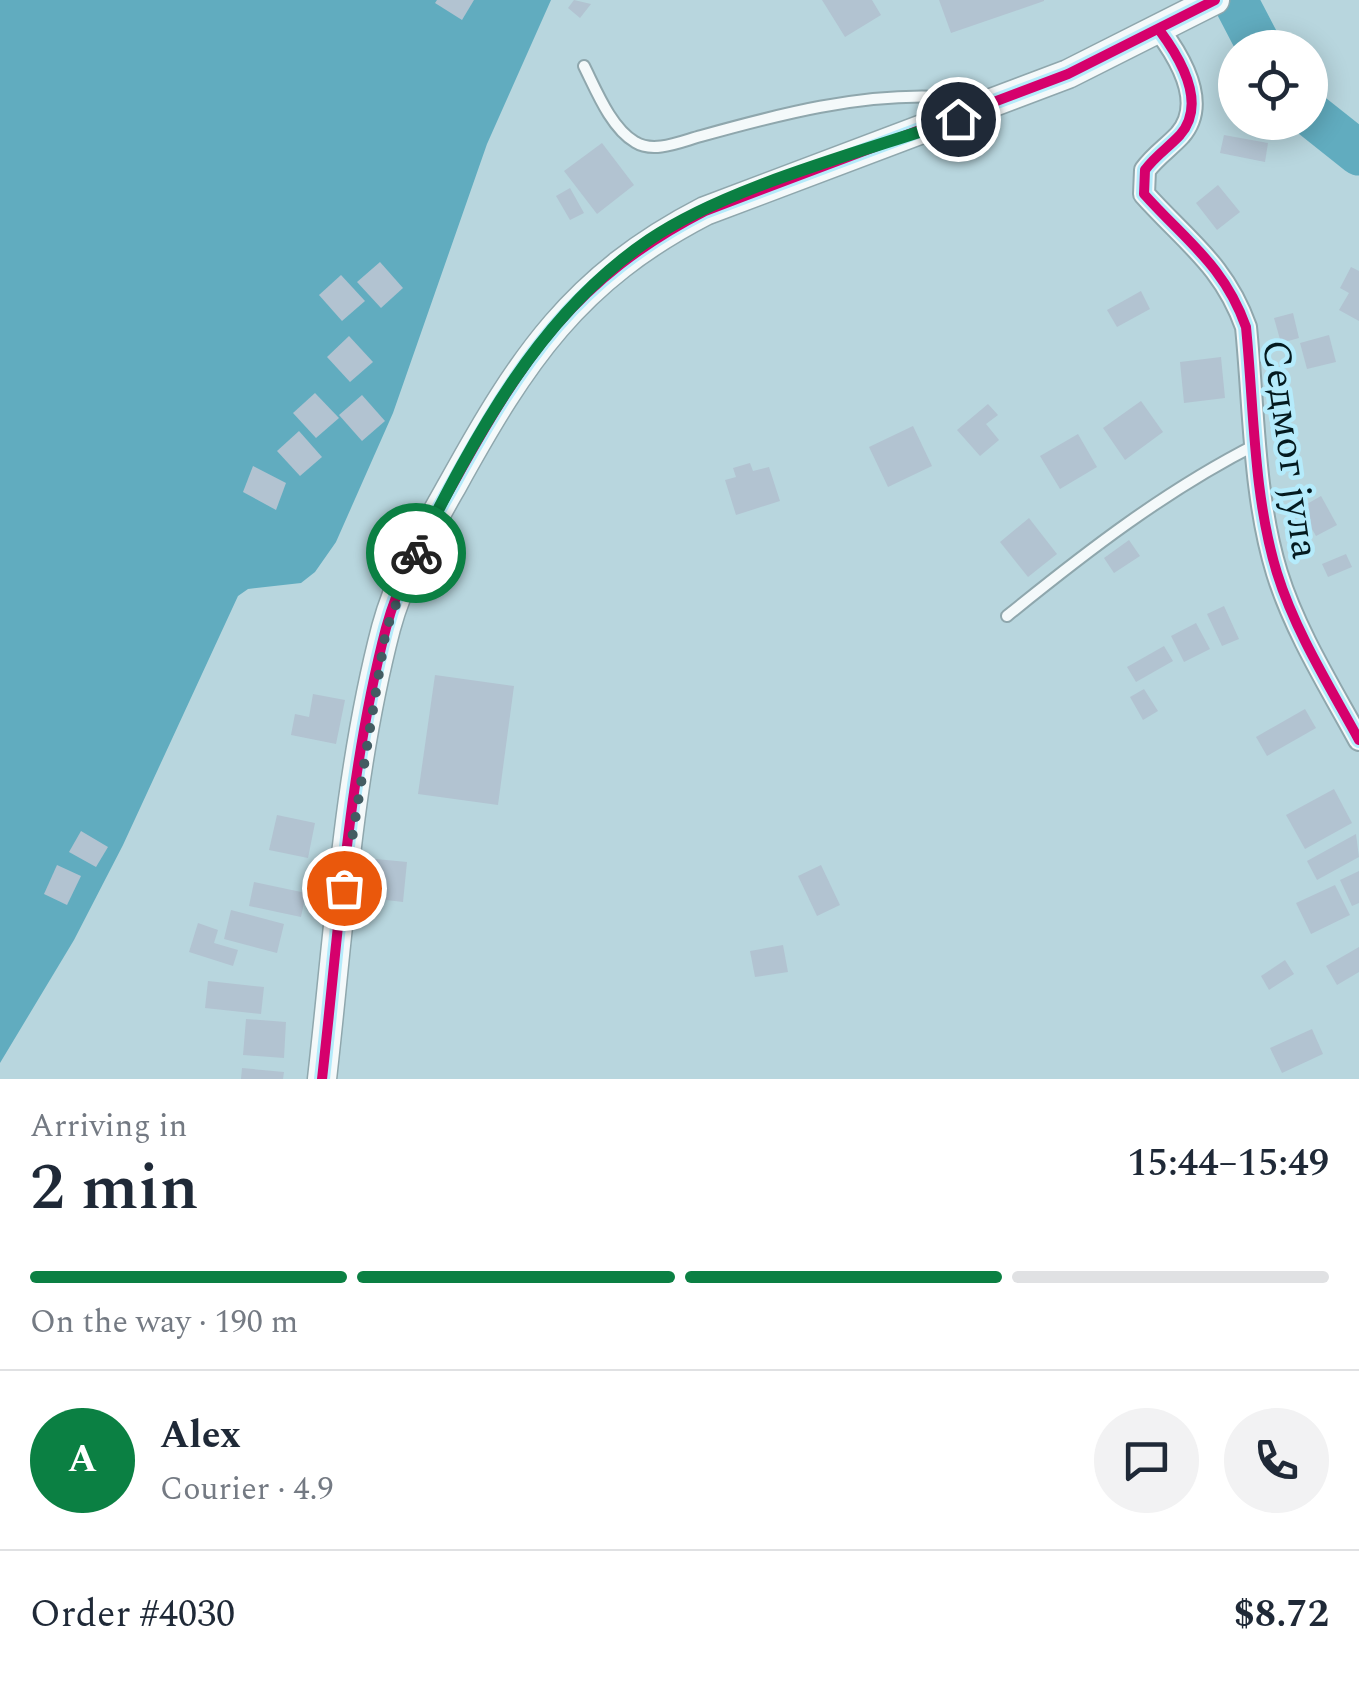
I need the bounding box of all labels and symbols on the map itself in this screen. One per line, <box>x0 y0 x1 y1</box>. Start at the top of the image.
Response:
pin <box>916 77 1001 162</box>
street label: Седмог јула <box>1244 336 1335 563</box>
courier <box>366 503 466 603</box>
pin <box>302 846 387 931</box>

